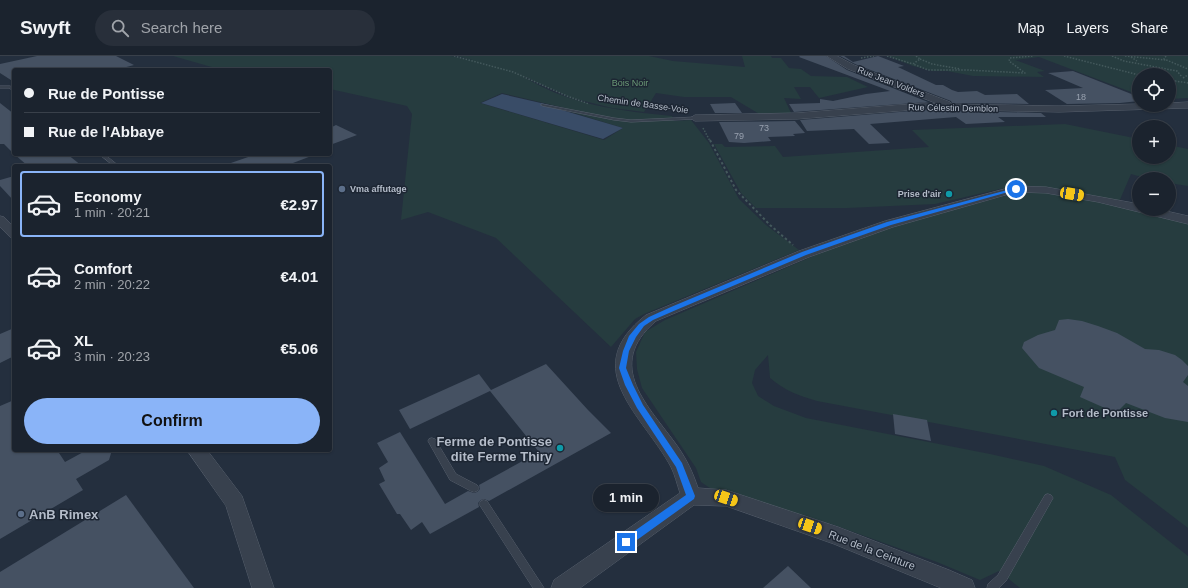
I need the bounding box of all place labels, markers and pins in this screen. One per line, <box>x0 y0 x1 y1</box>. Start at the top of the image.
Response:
marker: Vma affutage <box>337 184 347 194</box>
place label: Vma affutage <box>350 184 407 194</box>
place label: Prise d'air <box>898 189 941 199</box>
marker: Prise d'air <box>944 189 954 199</box>
place label: Fort de Pontisse <box>1062 407 1148 419</box>
marker: Fort de Pontisse <box>1049 408 1059 418</box>
place label: Ferme de Pontisse dite Ferme Thiry <box>436 434 553 464</box>
marker: Ferme de Pontisse dite Ferme Thiry <box>555 443 565 453</box>
place label: AnB Rimex <box>29 507 99 522</box>
marker: AnB Rimex <box>16 509 26 519</box>

